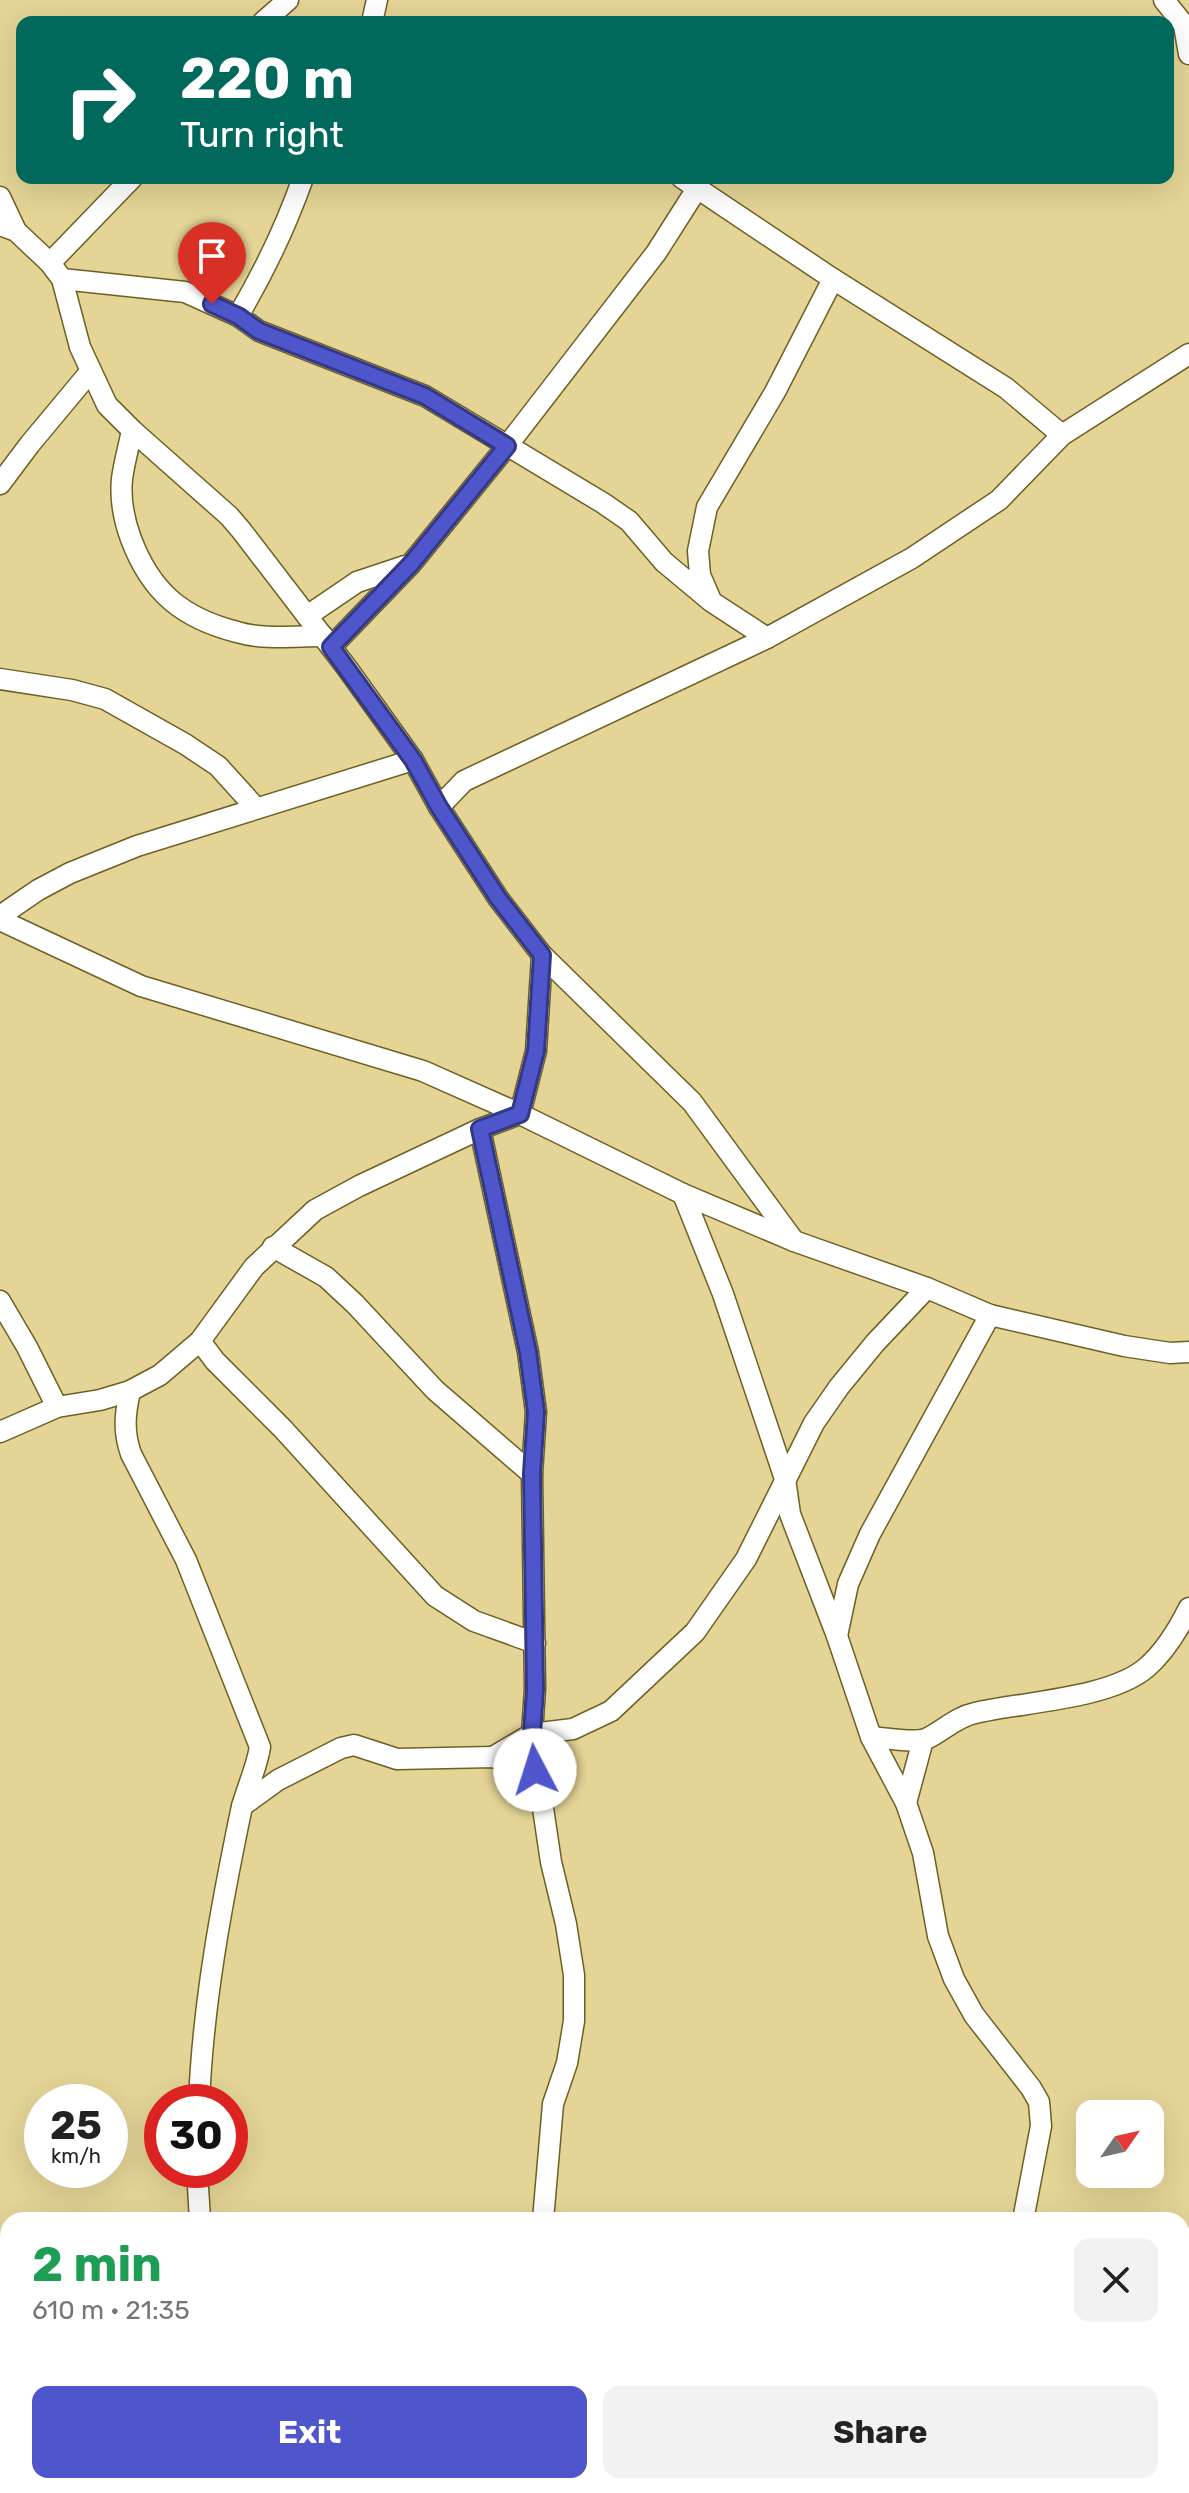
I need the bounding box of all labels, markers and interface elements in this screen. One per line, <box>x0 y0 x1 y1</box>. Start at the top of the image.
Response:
text: 220 m <box>180 46 354 112</box>
icon: right <box>48 48 152 152</box>
text: Turn right <box>180 113 344 156</box>
pin <box>178 222 246 304</box>
icon: arrive <box>190 234 234 278</box>
position arrow <box>493 1728 577 1812</box>
speed limit sign: 30 <box>144 2084 248 2188</box>
north arrow <box>1076 2100 1164 2188</box>
map controls <box>1076 2100 1164 2188</box>
text: 25 <box>50 2102 102 2149</box>
text: km/h <box>51 2144 101 2168</box>
text: 2 min <box>32 2236 162 2293</box>
button: close <box>1074 2238 1158 2322</box>
text: 610 m · 21:35 <box>32 2295 190 2326</box>
button: Exit <box>32 2386 587 2478</box>
button: Share <box>603 2386 1158 2478</box>

